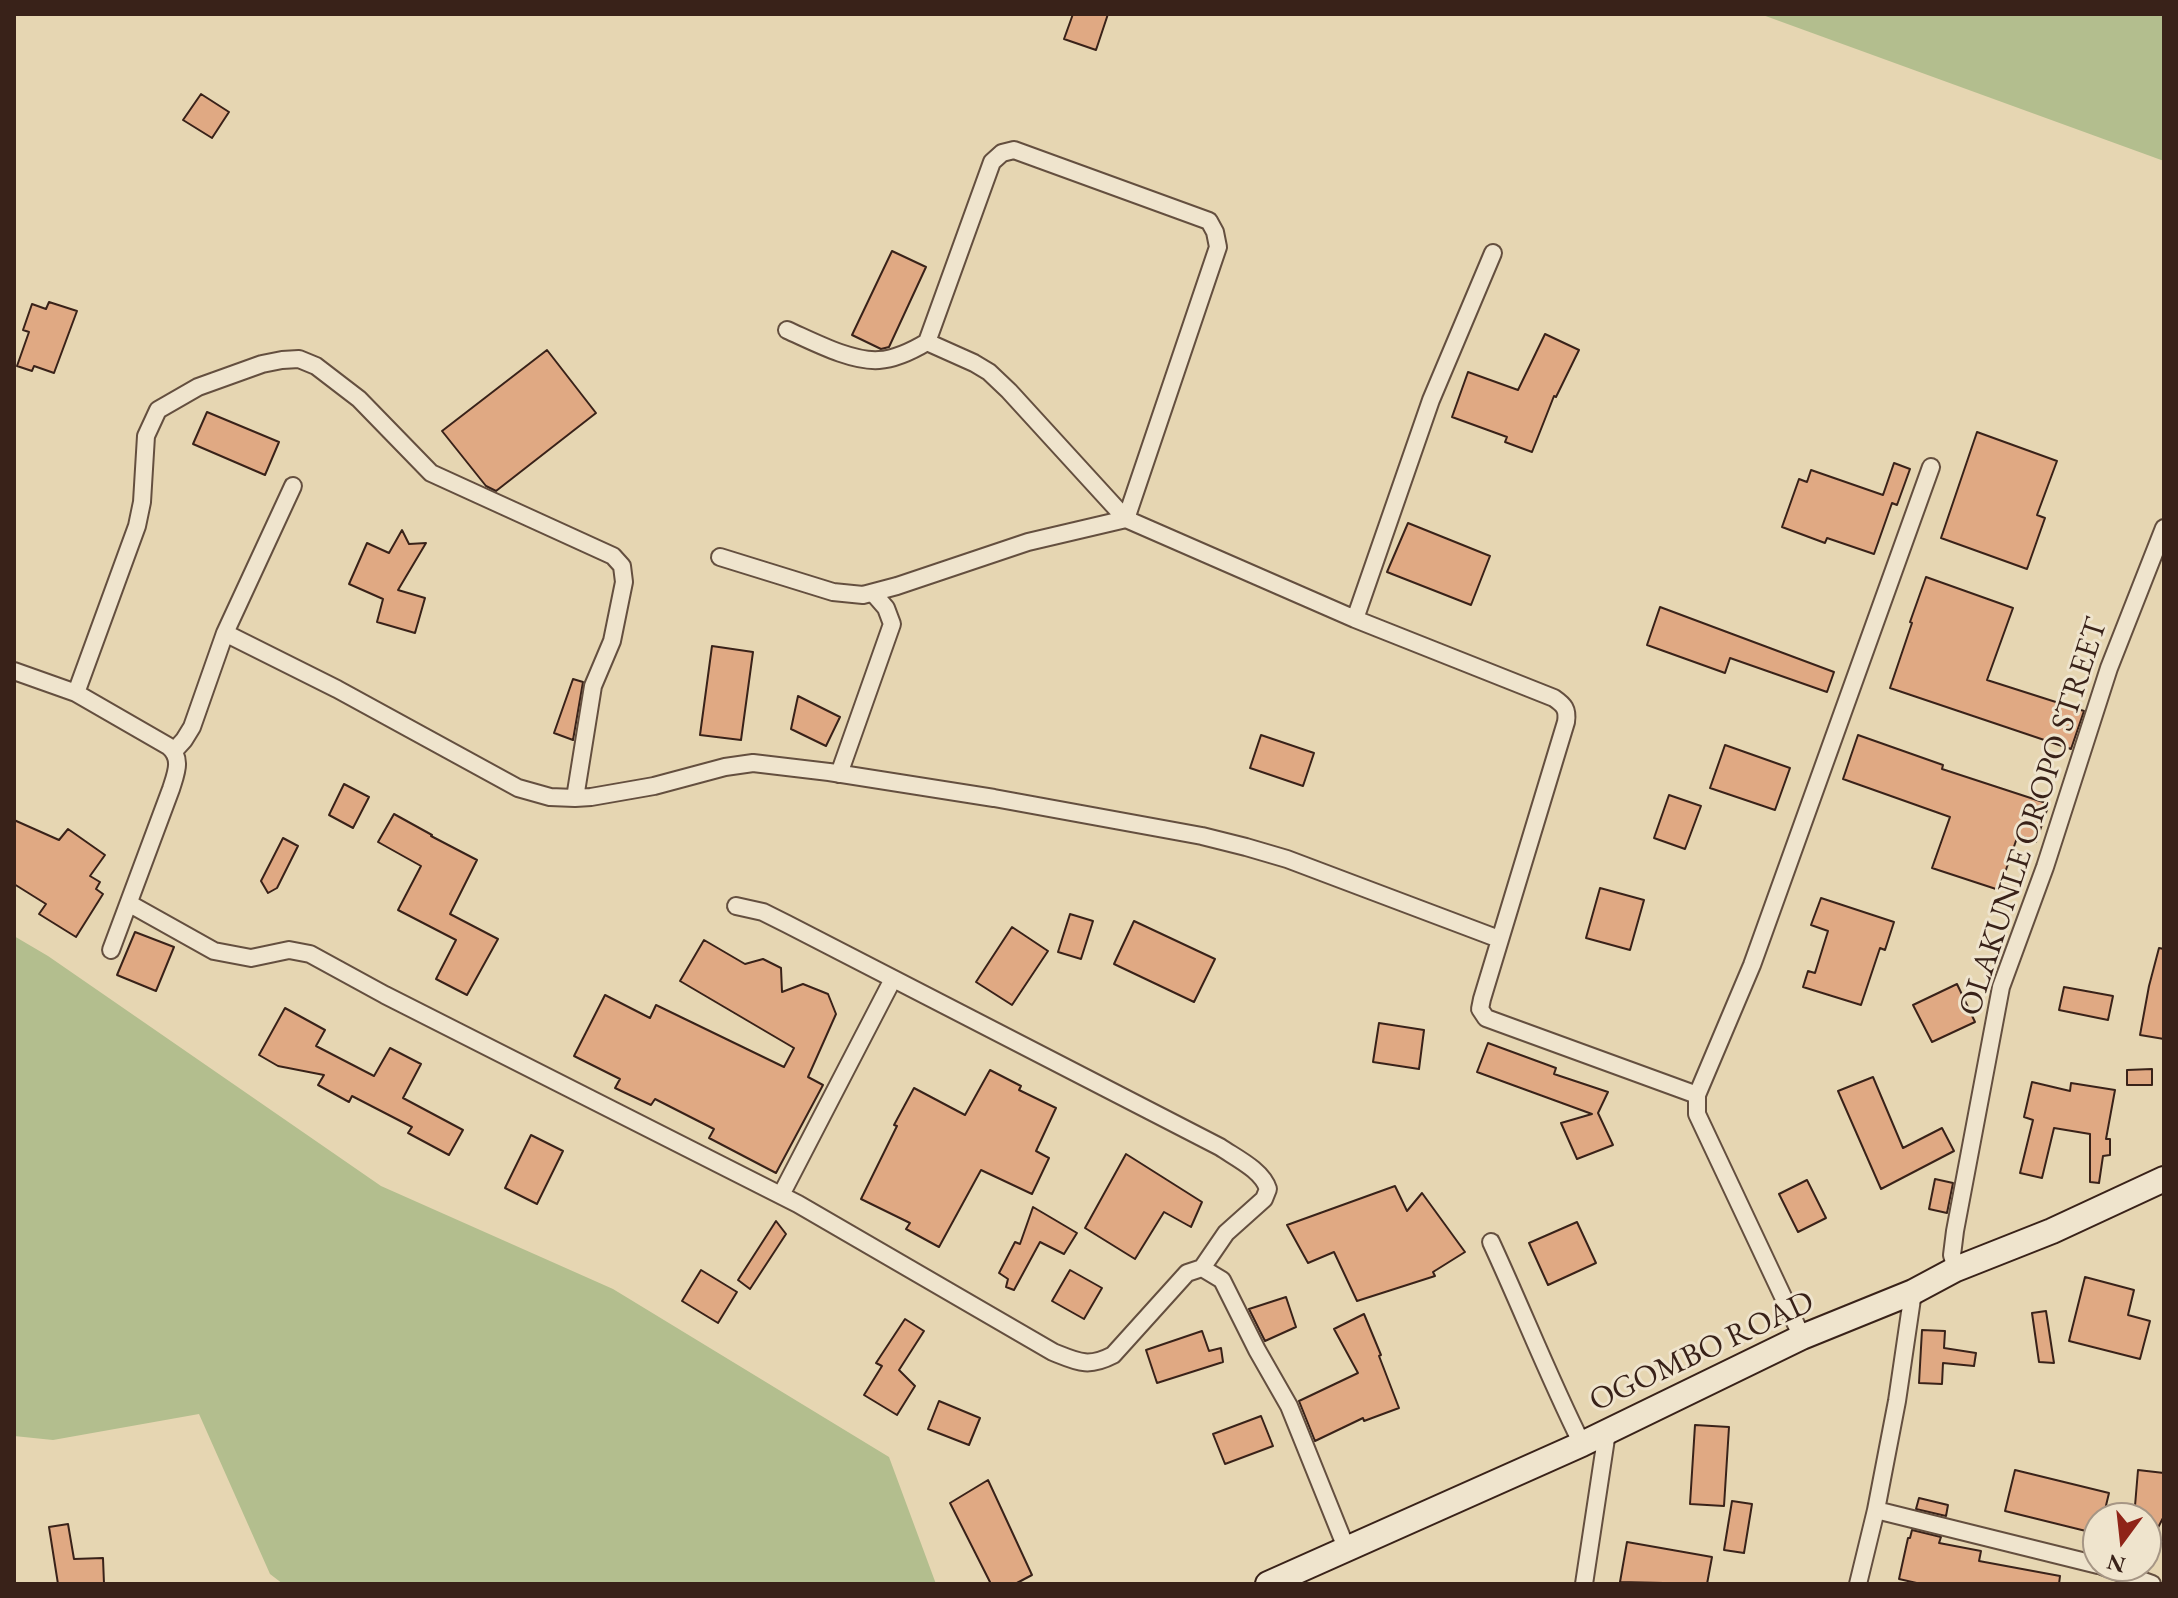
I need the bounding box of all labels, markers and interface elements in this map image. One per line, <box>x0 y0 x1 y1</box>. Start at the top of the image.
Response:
street label: OLAKUNLE OROPO STREET <box>1951 613 2117 1021</box>
street label: OGOMBO ROAD <box>1584 1283 1820 1421</box>
north arrow <box>2082 1502 2162 1582</box>
text: N <box>2104 1547 2129 1580</box>

